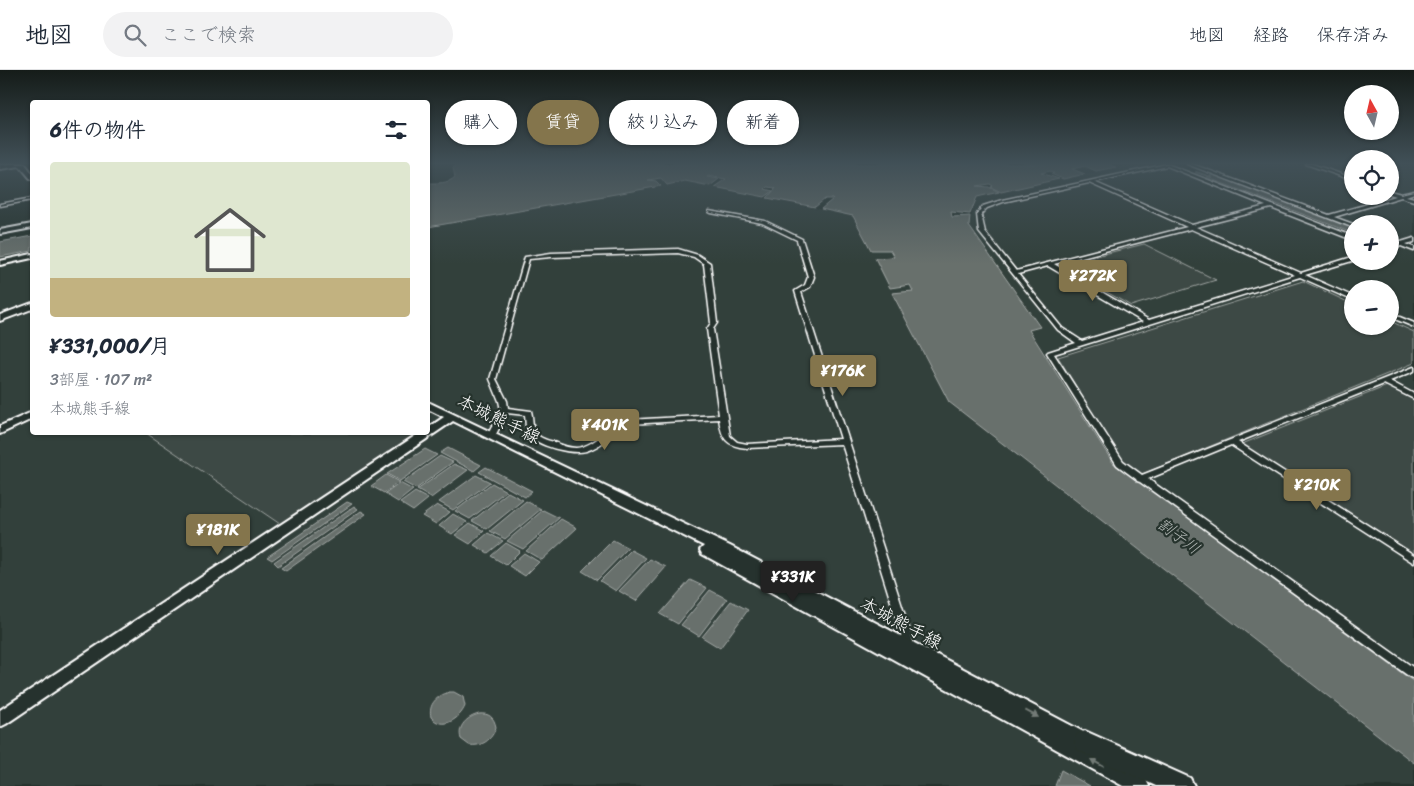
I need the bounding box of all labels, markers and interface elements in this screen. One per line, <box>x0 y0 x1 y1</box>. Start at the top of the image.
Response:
search box <box>103 12 453 57</box>
text: 地図 <box>25 14 73 56</box>
text: ここで検索 <box>161 18 256 51</box>
text: 地図 <box>1189 19 1225 51</box>
text: 経路 <box>1253 19 1289 51</box>
text: 保存済み <box>1317 19 1389 51</box>
icon: search <box>121 21 149 49</box>
north arrow <box>1344 85 1399 140</box>
map controls <box>1344 85 1399 335</box>
chip: 購入 <box>445 100 517 145</box>
chip: 賃貸 <box>527 100 599 145</box>
chip: 絞り込み <box>609 100 717 145</box>
chip: 新着 <box>727 100 799 145</box>
text: 6件の物件 <box>50 111 146 149</box>
icon: filters <box>382 116 410 144</box>
button: locate <box>1344 150 1399 205</box>
icon: home <box>185 195 275 285</box>
button: + <box>1344 215 1399 270</box>
pin: ¥272K <box>1058 260 1128 302</box>
text: ¥272K <box>1070 261 1116 290</box>
button: − <box>1344 280 1399 335</box>
text: ¥331,000/月 <box>50 327 171 365</box>
pin: ¥176K <box>808 354 878 397</box>
text: ¥176K <box>821 356 865 385</box>
text: 3部屋 · 107 m² <box>50 365 152 394</box>
street label: 本城熊手線 <box>452 385 546 453</box>
text: 本城熊手線 <box>50 394 130 423</box>
pin: ¥401K <box>570 408 640 451</box>
text: ¥401K <box>582 410 628 439</box>
pin: ¥210K <box>1282 468 1352 511</box>
text: ¥210K <box>1295 470 1339 499</box>
water label: 割子川 <box>1151 510 1207 562</box>
pin: ¥181K <box>183 514 253 556</box>
text: ¥181K <box>197 515 239 544</box>
pin: ¥331K <box>758 560 828 603</box>
text: ¥331K <box>771 562 815 591</box>
street label: 本城熊手線 <box>854 588 948 658</box>
one-way arrow <box>1024 710 1039 718</box>
one-way arrow <box>1090 758 1104 767</box>

